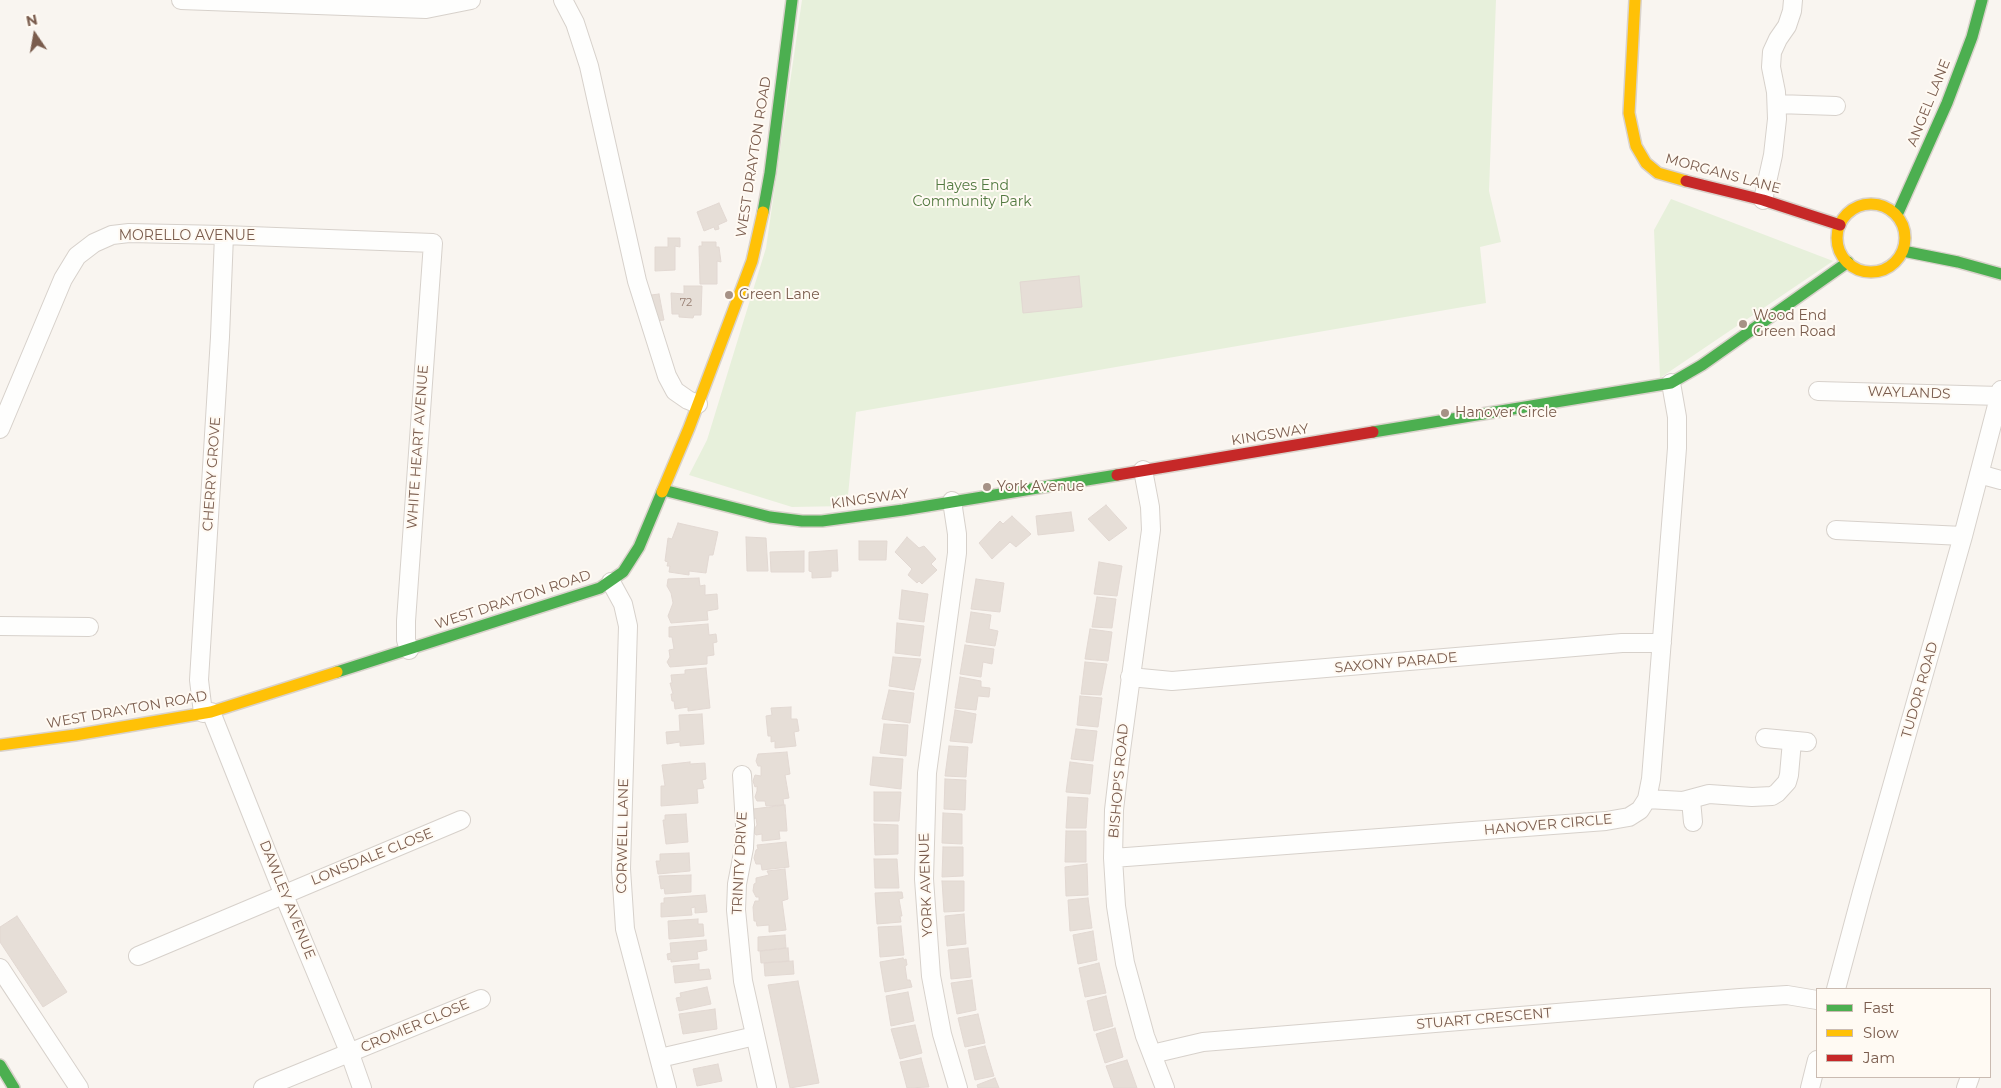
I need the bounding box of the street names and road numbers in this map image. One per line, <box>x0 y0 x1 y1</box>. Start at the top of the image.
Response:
street label: ANGEL LANE <box>1904 57 1954 149</box>
street label: WEST DRAYTON ROAD <box>733 75 775 239</box>
street label: MORGANS LANE <box>1663 151 1783 197</box>
street label: MORELLO AVENUE <box>119 228 255 244</box>
street label: WHITE HEART AVENUE <box>404 364 432 530</box>
street label: WAYLANDS <box>1867 383 1951 403</box>
street label: CHERRY GROVE <box>200 416 224 532</box>
street label: KINGSWAY <box>1230 421 1310 449</box>
street label: KINGSWAY <box>830 485 910 513</box>
street label: WEST DRAYTON ROAD <box>433 567 593 633</box>
street label: TUDOR ROAD <box>1898 640 1942 740</box>
street label: SAXONY PARADE <box>1334 649 1458 677</box>
street label: WEST DRAYTON ROAD <box>45 688 209 732</box>
street label: BISHOP'S ROAD <box>1106 723 1132 839</box>
street label: CORWELL LANE <box>614 778 632 894</box>
street label: TRINITY DRIVE <box>729 811 751 915</box>
street label: HANOVER CIRCLE <box>1483 811 1613 839</box>
street label: LONSDALE CLOSE <box>308 825 436 889</box>
street label: YORK AVENUE <box>916 833 936 937</box>
street label: DAWLEY AVENUE <box>255 838 319 962</box>
street label: CROMER CLOSE <box>358 996 472 1056</box>
street label: STUART CRESCENT <box>1416 1005 1552 1033</box>

